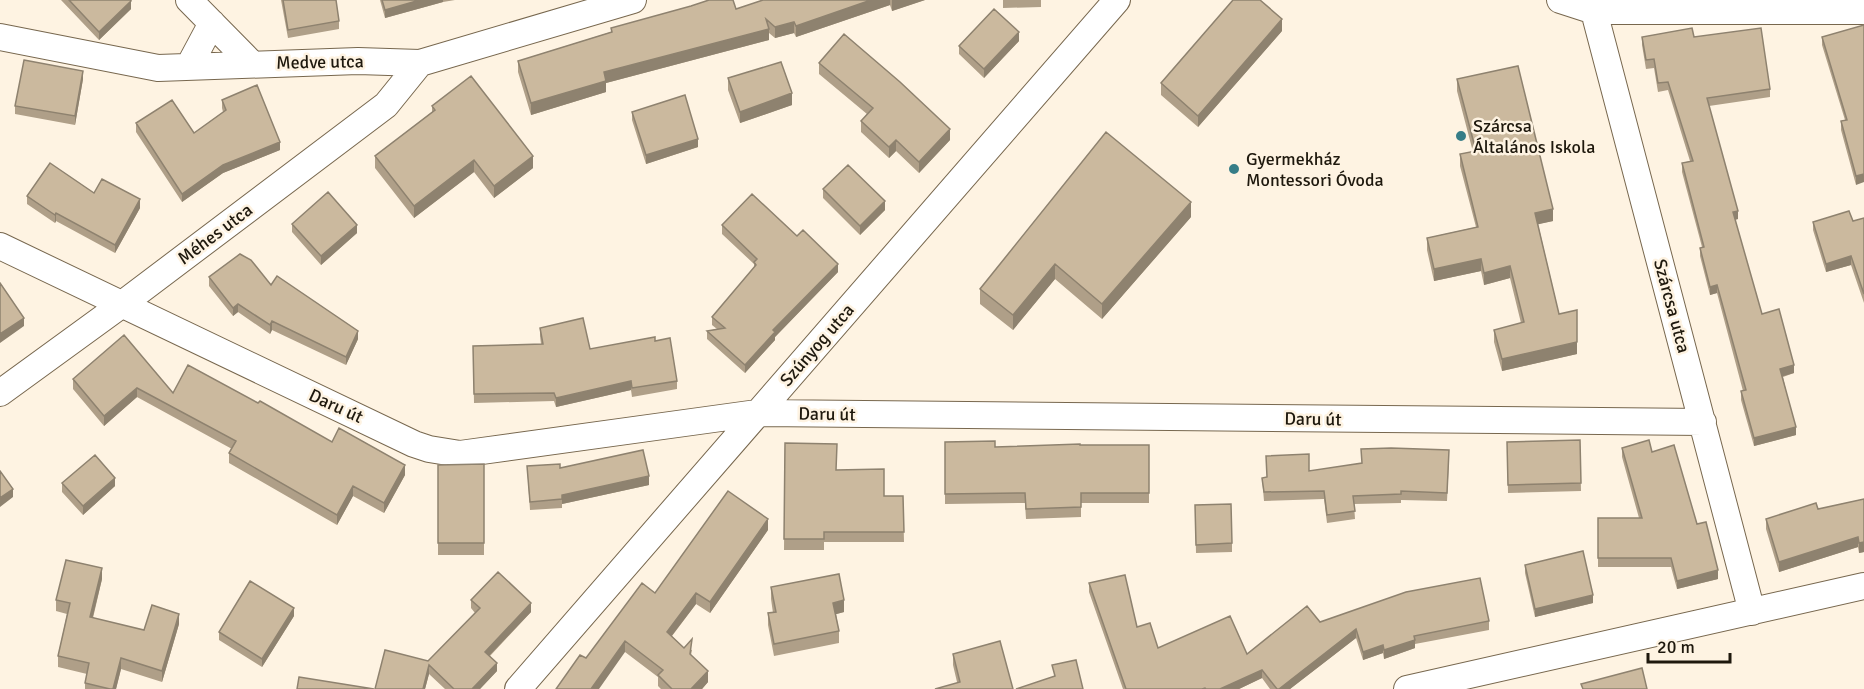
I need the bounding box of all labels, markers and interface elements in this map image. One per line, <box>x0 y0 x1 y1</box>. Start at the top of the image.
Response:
street label: Medve utca <box>276 50 364 74</box>
place label: Szárcsa Általános Iskola <box>1473 115 1595 158</box>
marker: Szárcsa Általános Iskola <box>1454 129 1468 143</box>
place label: Gyermekház Montessori Óvoda <box>1246 148 1384 191</box>
marker: Gyermekház Montessori Óvoda <box>1227 162 1241 176</box>
street label: Méhes utca <box>173 199 257 269</box>
street label: Szárcsa utca <box>1649 257 1695 355</box>
street label: Szúnyog utca <box>775 299 859 391</box>
street label: Daru út <box>305 384 367 428</box>
street label: Daru út <box>798 403 856 425</box>
street label: Daru út <box>1284 408 1342 430</box>
scale bar <box>1648 626 1730 664</box>
text: 20 m <box>1657 636 1695 658</box>

